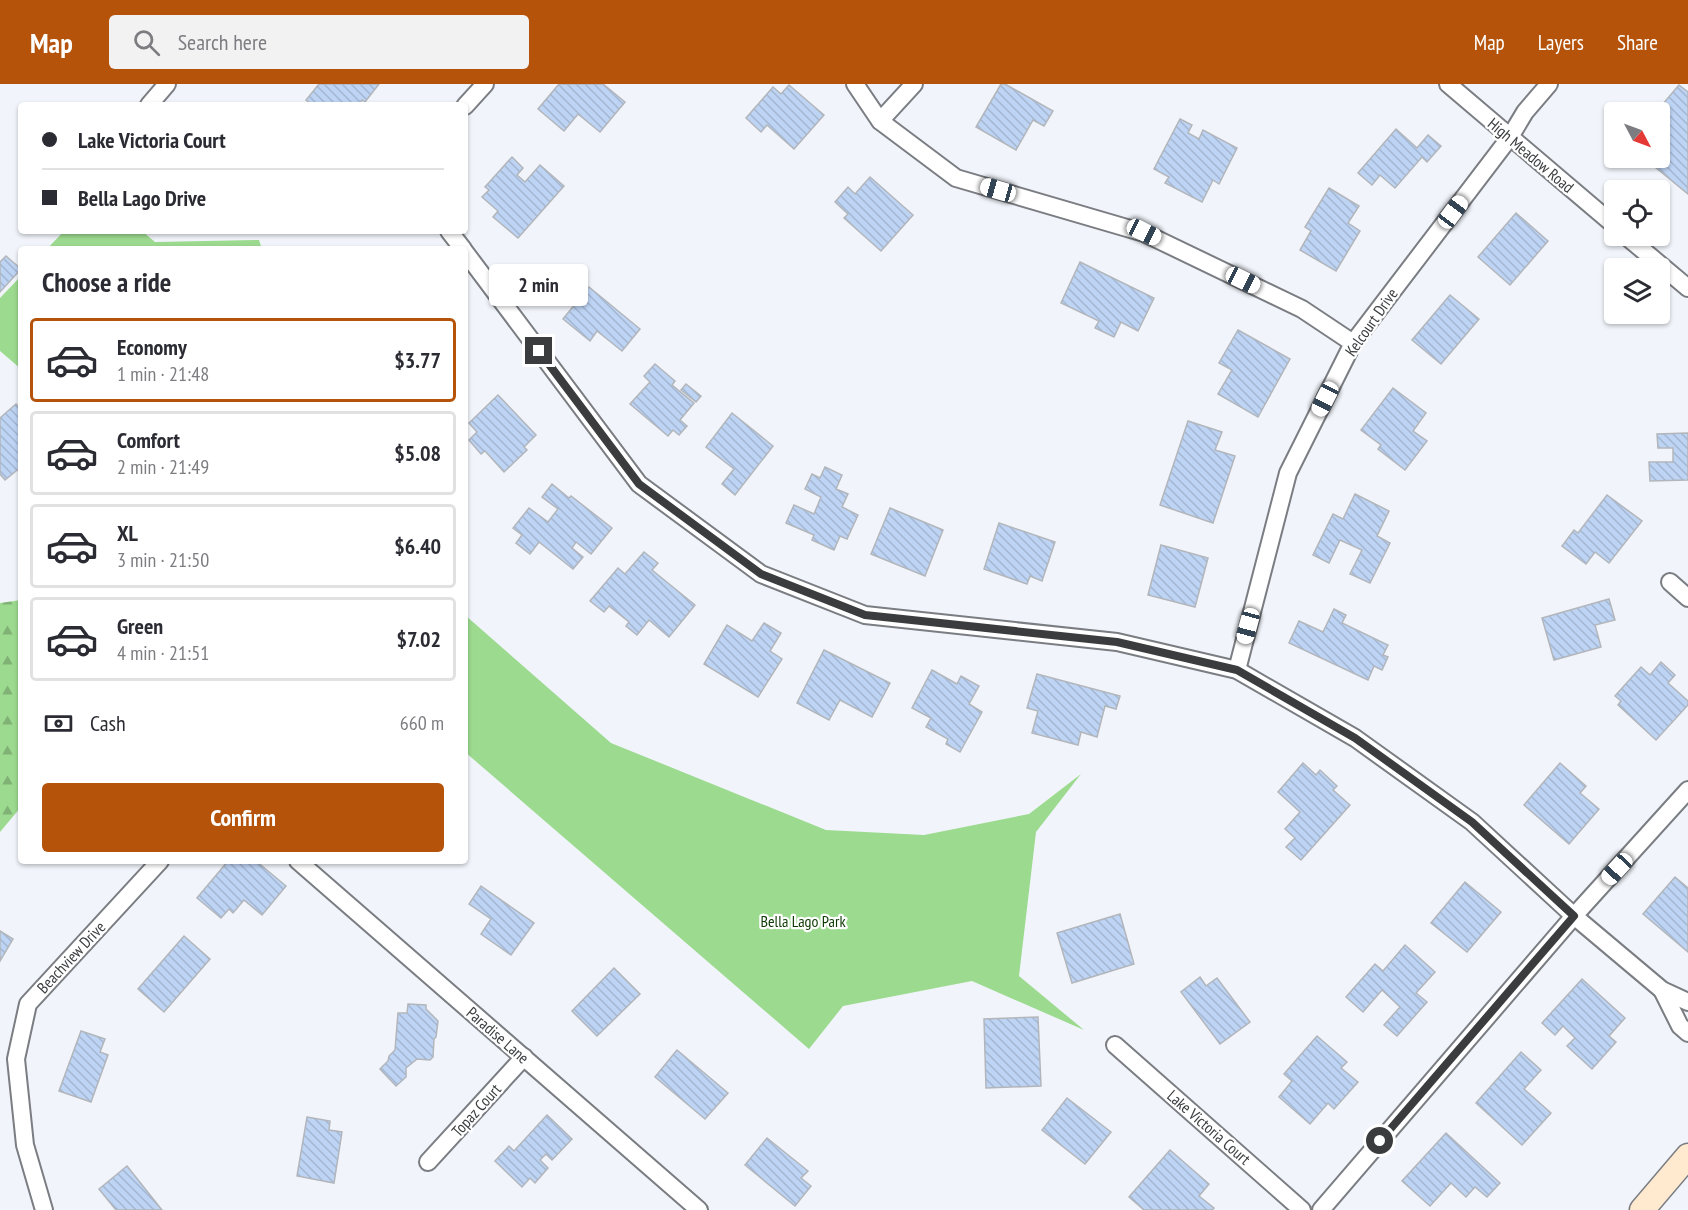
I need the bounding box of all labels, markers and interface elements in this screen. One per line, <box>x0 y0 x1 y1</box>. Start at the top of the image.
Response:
search box <box>109 15 529 69</box>
text: Map <box>30 24 73 61</box>
icon: search <box>130 26 163 59</box>
text: Search here <box>178 28 267 56</box>
text: Map <box>1474 29 1505 56</box>
text: Layers <box>1538 29 1584 56</box>
text: Share <box>1617 29 1658 56</box>
north arrow <box>1604 102 1670 168</box>
map controls <box>1604 102 1670 324</box>
street label: High Meadow Road <box>1484 113 1578 197</box>
text: Lake Victoria Court <box>78 126 226 154</box>
car <box>978 176 1018 204</box>
button: locate <box>1604 180 1670 246</box>
text: Bella Lago Drive <box>78 184 206 212</box>
car <box>1435 192 1471 232</box>
car <box>1124 216 1164 248</box>
button: layers <box>1604 258 1670 324</box>
callout: 2 min <box>490 264 588 306</box>
car <box>1223 264 1263 296</box>
text: Choose a ride <box>42 265 171 299</box>
text: 2 min <box>518 272 559 298</box>
street label: Kelcourt Drive <box>1340 284 1402 360</box>
icon: car <box>45 333 99 387</box>
text: Economy <box>117 333 187 361</box>
route end <box>525 337 552 364</box>
text: $3.77 <box>394 346 441 374</box>
text: 1 min · 21:48 <box>117 361 209 387</box>
car <box>1309 379 1341 419</box>
icon: car <box>45 426 99 480</box>
text: Comfort <box>117 426 180 454</box>
text: $5.08 <box>394 439 441 467</box>
text: 2 min · 21:49 <box>117 454 209 480</box>
icon: car <box>45 519 99 573</box>
text: XL <box>117 519 138 547</box>
text: $6.40 <box>394 532 441 560</box>
text: 3 min · 21:50 <box>117 547 209 573</box>
car <box>1235 606 1261 646</box>
icon: car <box>45 612 99 666</box>
text: Green <box>117 612 163 640</box>
text: $7.02 <box>396 625 441 653</box>
text: 4 min · 21:51 <box>117 640 209 666</box>
icon: cash <box>42 707 75 740</box>
text: Cash <box>90 709 126 737</box>
text: 660 m <box>400 710 444 736</box>
button: Confirm <box>42 783 444 852</box>
car <box>1598 850 1636 888</box>
park label: Bella Lago Park <box>760 911 846 931</box>
street label: Beachview Drive <box>33 917 109 997</box>
street label: Paradise Lane <box>463 1002 533 1068</box>
street label: Topaz Court <box>447 1079 505 1141</box>
street label: Lake Victoria Court <box>1163 1085 1255 1169</box>
route start <box>1366 1127 1393 1154</box>

